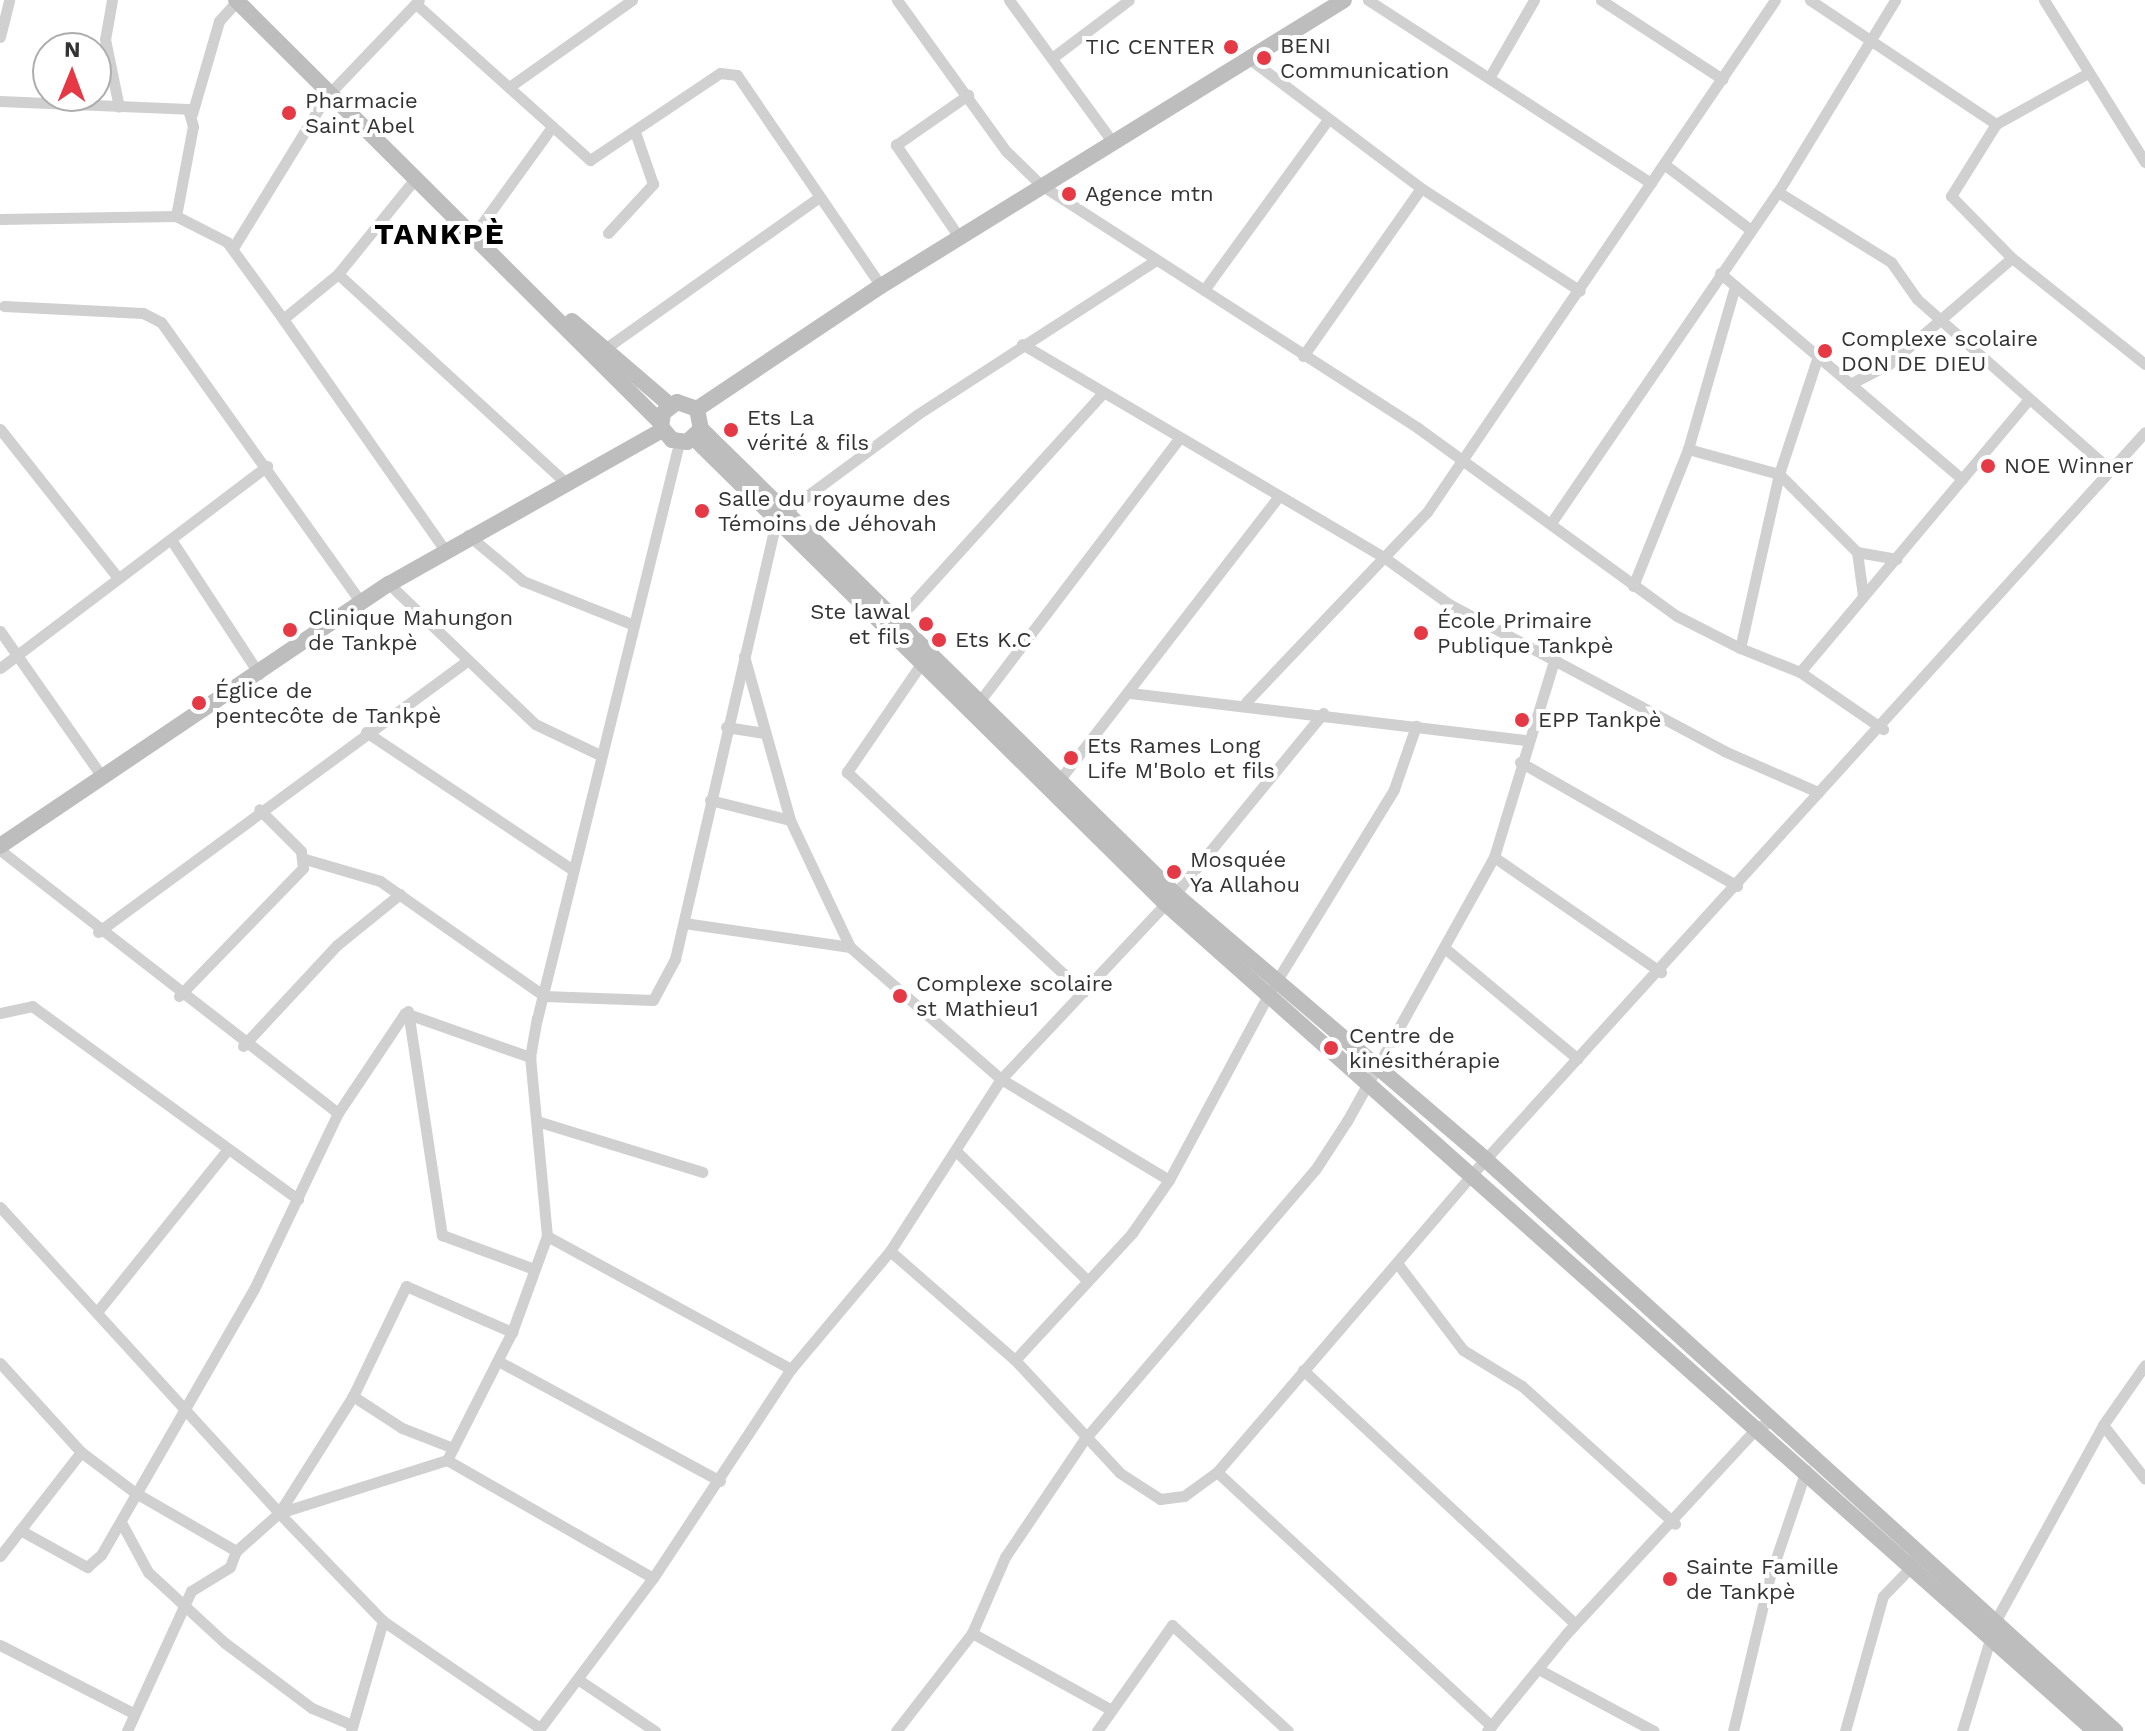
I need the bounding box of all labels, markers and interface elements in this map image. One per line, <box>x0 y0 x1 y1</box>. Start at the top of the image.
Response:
north arrow <box>32 32 112 112</box>
place label: BENI Communication <box>1280 32 1449 84</box>
place label: TIC CENTER <box>1085 34 1215 60</box>
text: N <box>64 37 81 62</box>
marker: TIC CENTER <box>1222 38 1240 56</box>
marker: BENI Communication <box>1255 49 1273 67</box>
place label: Pharmacie Saint Abel <box>305 87 418 138</box>
marker: Pharmacie Saint Abel <box>280 104 298 122</box>
place label: Agence mtn <box>1085 181 1214 207</box>
marker: Agence mtn <box>1060 185 1078 203</box>
district label: TANKPÈ <box>374 216 506 252</box>
place label: Complexe scolaire DON DE DIEU <box>1841 325 2038 376</box>
marker: Complexe scolaire DON DE DIEU <box>1816 342 1834 360</box>
place label: Ets La vérité & fils <box>747 404 869 456</box>
marker: Ets La vérité & fils <box>722 421 740 439</box>
place label: NOE Winner <box>2004 453 2134 479</box>
marker: NOE Winner <box>1979 457 1997 475</box>
place label: Salle du royaume des Témoins de Jéhovah <box>718 485 951 536</box>
marker: Salle du royaume des Témoins de Jéhovah <box>693 502 711 520</box>
place label: Ste lawal et fils <box>810 598 910 650</box>
place label: Clinique Mahungon de Tankpè <box>308 604 513 656</box>
place label: École Primaire Publique Tankpè <box>1437 607 1614 658</box>
marker: Ste lawal et fils <box>917 615 935 633</box>
marker: Clinique Mahungon de Tankpè <box>279 619 301 641</box>
marker: École Primaire Publique Tankpè <box>1412 624 1430 642</box>
place label: Ets K.C <box>955 627 1032 653</box>
marker: Ets K.C <box>930 631 948 649</box>
place label: Églice de pentecôte de Tankpè <box>215 677 442 728</box>
marker: Églice de pentecôte de Tankpè <box>190 694 208 712</box>
place label: EPP Tankpè <box>1538 707 1662 733</box>
marker: EPP Tankpè <box>1513 711 1531 729</box>
place label: Ets Rames Long Life M'Bolo et fils <box>1087 732 1275 784</box>
marker: Ets Rames Long Life M'Bolo et fils <box>1062 749 1080 767</box>
place label: Mosquée Ya Allahou <box>1190 846 1301 898</box>
marker: Mosquée Ya Allahou <box>1165 863 1183 881</box>
place label: Complexe scolaire st Mathieu1 <box>916 970 1113 1022</box>
marker: Complexe scolaire st Mathieu1 <box>891 987 909 1005</box>
place label: Centre de kinésithérapie <box>1349 1022 1500 1074</box>
marker: Centre de kinésithérapie <box>1320 1037 1342 1059</box>
place label: Sainte Famille de Tankpè <box>1686 1553 1839 1604</box>
marker: Sainte Famille de Tankpè <box>1661 1570 1679 1588</box>

